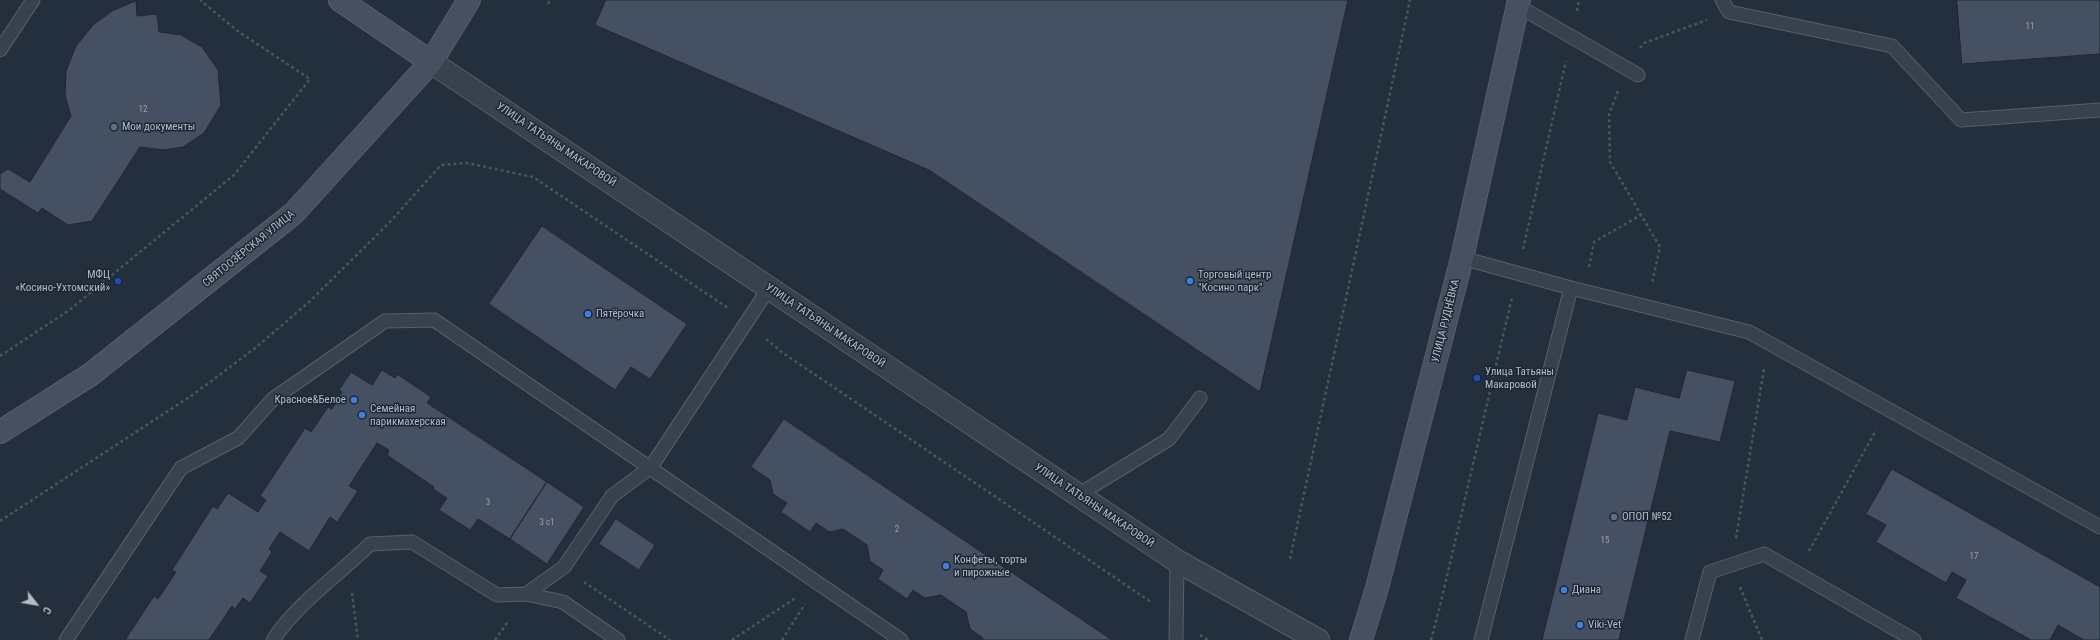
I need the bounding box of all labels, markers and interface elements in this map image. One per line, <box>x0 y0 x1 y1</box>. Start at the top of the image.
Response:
house number: 11 <box>2026 22 2034 32</box>
street label: УЛИЦА ТАТЬЯНЫ МАКАРОВОЙ <box>494 100 618 190</box>
house number: 12 <box>139 105 147 115</box>
place label: Мои документы <box>122 120 195 134</box>
marker: Мои документы <box>109 122 119 132</box>
street label: СВЯТООЗЁРСКАЯ УЛИЦА <box>200 208 298 290</box>
place label: МФЦ «Косино-Ухтомский» <box>15 268 110 294</box>
place label: Торговый центр "Косино парк" <box>1198 268 1271 294</box>
marker: МФЦ «Косино-Ухтомский» <box>113 276 123 286</box>
marker: Торговый центр "Косино парк" <box>1185 276 1195 286</box>
street label: УЛИЦА РУДНЁВКА <box>1429 278 1463 364</box>
street label: УЛИЦА ТАТЬЯНЫ МАКАРОВОЙ <box>763 281 887 371</box>
place label: Пятёрочка <box>596 307 644 321</box>
marker: Пятёрочка <box>583 309 593 319</box>
place label: Улица Татьяны Макаровой <box>1485 365 1554 391</box>
marker: Улица Татьяны Макаровой <box>1472 373 1482 383</box>
place label: Красное&Белое <box>274 393 346 407</box>
marker: Красное&Белое <box>349 395 359 405</box>
place label: Семейная парикмахерская <box>370 402 446 428</box>
marker: Семейная парикмахерская <box>357 410 367 420</box>
street label: УЛИЦА ТАТЬЯНЫ МАКАРОВОЙ <box>1032 461 1156 551</box>
house number: 3 <box>486 498 490 508</box>
place label: ОПОП №52 <box>1622 510 1672 524</box>
marker: ОПОП №52 <box>1609 512 1619 522</box>
house number: 3 c1 <box>539 518 555 528</box>
house number: 2 <box>895 525 899 535</box>
house number: 15 <box>1601 536 1609 546</box>
house number: 17 <box>1970 552 1978 562</box>
place label: Конфеты, торты и пирожные <box>954 553 1027 579</box>
marker: Конфеты, торты и пирожные <box>941 561 951 571</box>
place label: Диана <box>1572 583 1601 597</box>
north arrow <box>16 584 56 624</box>
marker: Диана <box>1559 585 1569 595</box>
text: С <box>40 604 54 616</box>
place label: Viki-Vet <box>1588 618 1621 632</box>
marker: Viki-Vet <box>1575 620 1585 630</box>

